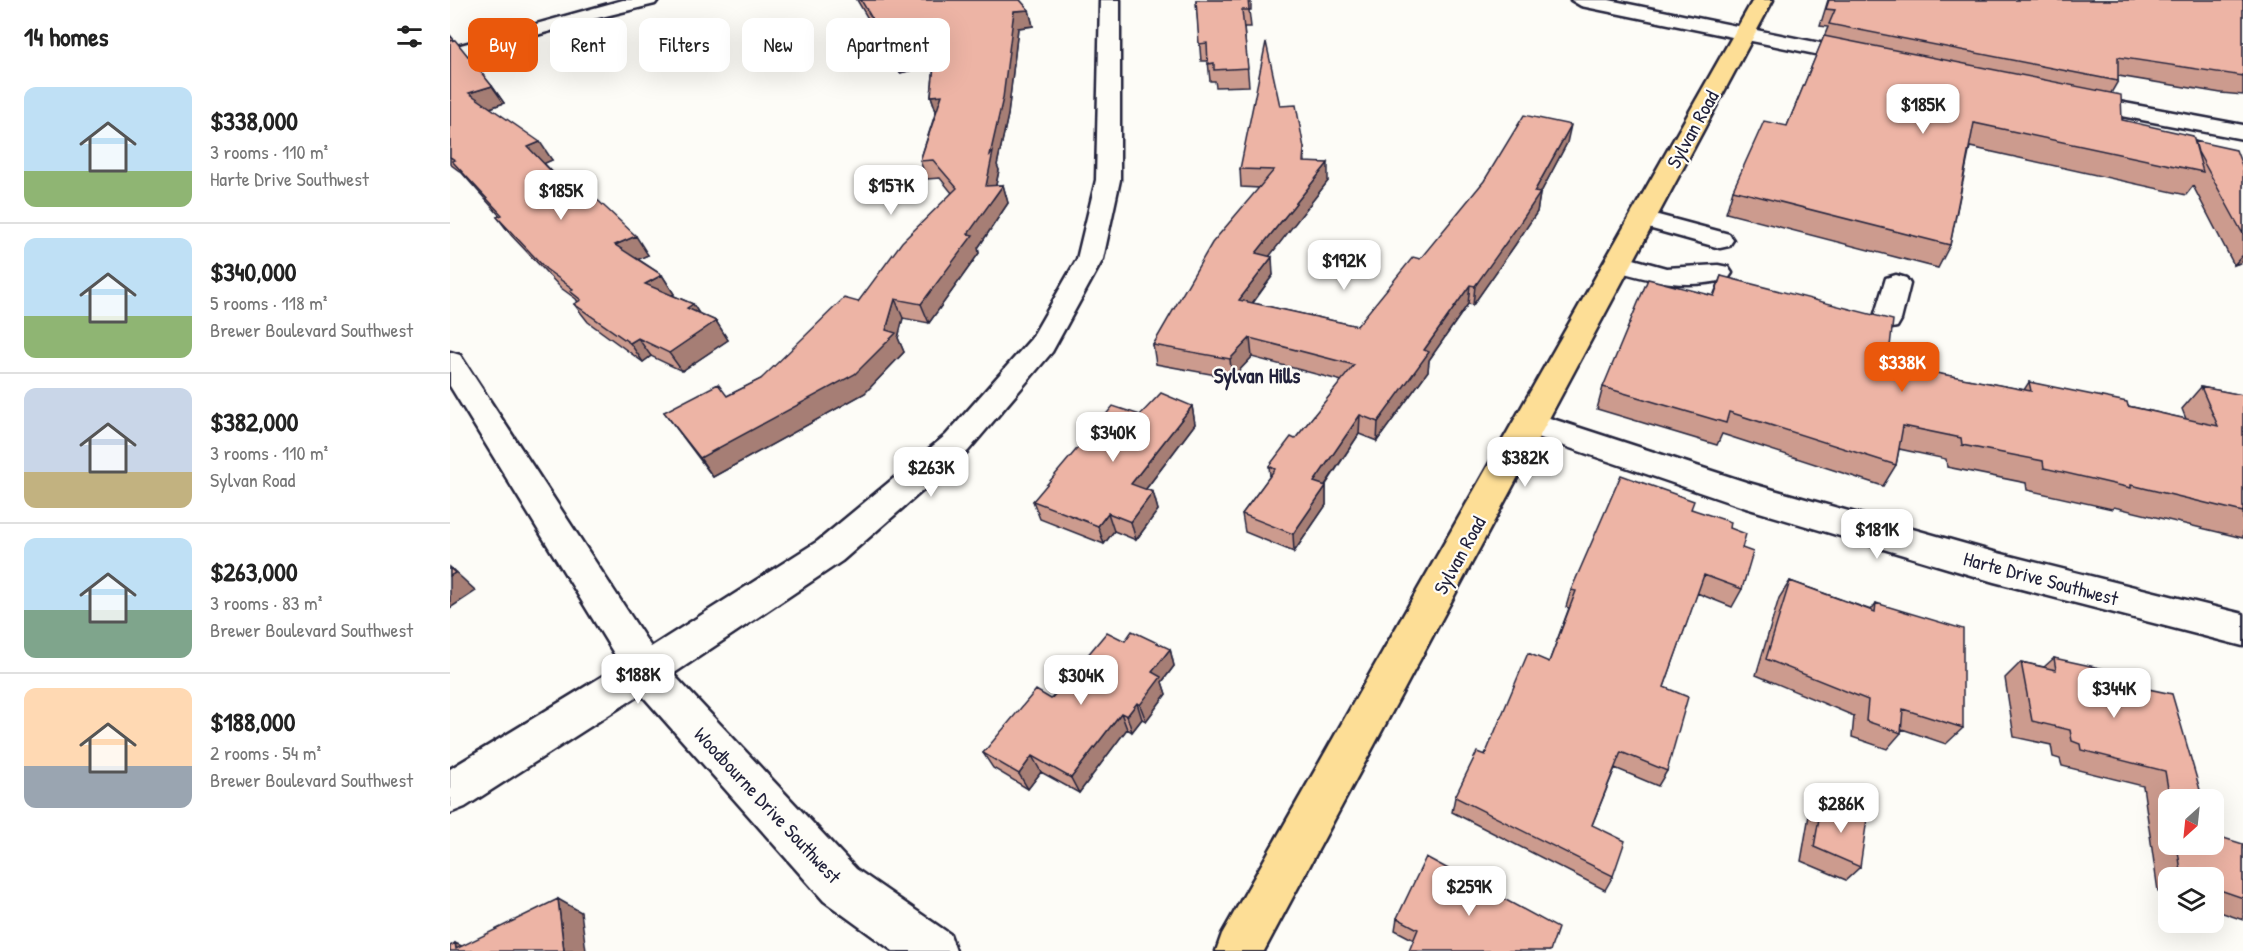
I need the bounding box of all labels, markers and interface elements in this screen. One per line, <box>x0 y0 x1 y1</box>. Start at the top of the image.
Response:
chip: Buy <box>468 18 538 72</box>
chip: Rent <box>550 18 627 72</box>
chip: Filters <box>639 18 730 72</box>
chip: New <box>742 18 814 72</box>
chip: Apartment <box>826 18 950 72</box>
text: 14 homes <box>24 19 109 54</box>
icon: filters <box>393 20 426 53</box>
pin: $185K <box>1881 84 1965 135</box>
street label: Sylvan Road <box>1660 85 1725 173</box>
text: $185K <box>1901 90 1945 117</box>
text: $338,000 <box>210 103 298 138</box>
icon: home <box>72 111 144 183</box>
text: 3 rooms · 110 m² <box>210 138 328 165</box>
text: Harte Drive Southwest <box>210 165 369 192</box>
pin: $157K <box>849 165 933 216</box>
pin: $185K <box>519 170 603 221</box>
text: $157K <box>868 171 914 198</box>
text: $185K <box>539 176 583 203</box>
pin: $192K <box>1302 240 1386 291</box>
text: $192K <box>1322 246 1366 273</box>
text: $340,000 <box>210 254 296 289</box>
icon: home <box>72 262 144 334</box>
text: 5 rooms · 118 m² <box>210 289 327 316</box>
text: Brewer Boulevard Southwest <box>210 316 413 343</box>
pin: $338K <box>1860 342 1944 393</box>
text: $338K <box>1878 348 1926 375</box>
district label: Sylvan Hills <box>1214 361 1300 391</box>
text: $382,000 <box>210 404 298 439</box>
icon: home <box>72 412 144 484</box>
pin: $340K <box>1071 412 1155 463</box>
text: $340K <box>1090 418 1136 445</box>
pin: $382K <box>1483 437 1567 488</box>
text: 3 rooms · 110 m² <box>210 439 328 466</box>
text: $382K <box>1501 443 1549 470</box>
pin: $263K <box>889 447 973 498</box>
text: $263K <box>908 453 954 480</box>
text: Sylvan Road <box>210 466 295 493</box>
pin: $181K <box>1835 509 1919 560</box>
street label: Sylvan Road <box>1427 511 1492 599</box>
text: $181K <box>1855 515 1899 542</box>
street label: Harte Drive Southwest <box>1961 544 2122 612</box>
text: $263,000 <box>210 554 298 589</box>
icon: home <box>72 562 144 634</box>
text: 3 rooms · 83 m² <box>210 589 322 616</box>
text: Brewer Boulevard Southwest <box>210 616 413 643</box>
pin: $188K <box>596 654 680 705</box>
pin: $304K <box>1039 655 1123 706</box>
text: $188K <box>615 660 661 687</box>
text: $304K <box>1058 661 1104 688</box>
pin: $344K <box>2072 668 2156 719</box>
text: $344K <box>2092 674 2136 701</box>
text: $188,000 <box>210 704 295 739</box>
icon: home <box>72 712 144 784</box>
street label: Woodbourne Drive Southwest <box>688 721 848 890</box>
text: 2 rooms · 54 m² <box>210 739 321 766</box>
text: Brewer Boulevard Southwest <box>210 766 413 793</box>
pin: $286K <box>1799 783 1883 834</box>
text: $286K <box>1818 789 1864 816</box>
north arrow <box>2158 789 2224 855</box>
map controls <box>2158 789 2224 933</box>
pin: $259K <box>1427 866 1511 917</box>
button: layers <box>2158 867 2224 933</box>
text: $259K <box>1446 872 1492 899</box>

